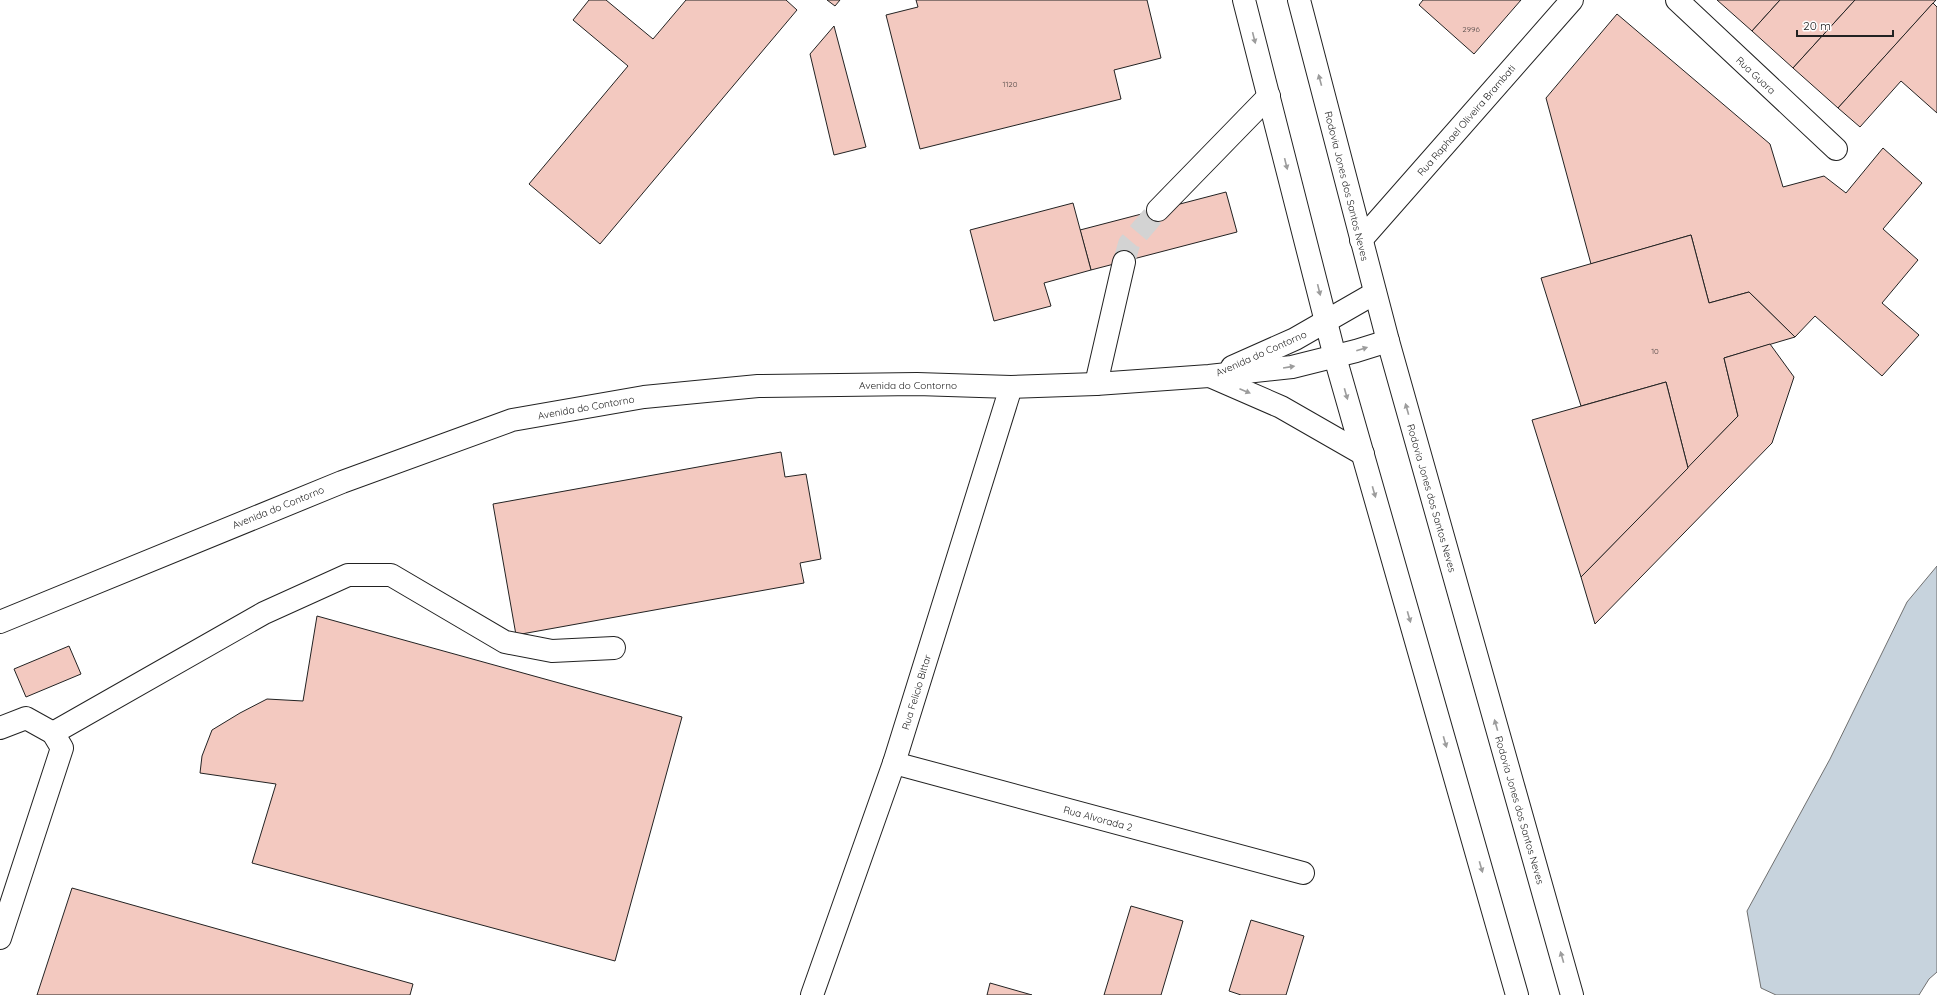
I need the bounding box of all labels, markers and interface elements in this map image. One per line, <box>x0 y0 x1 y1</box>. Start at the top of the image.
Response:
scale bar <box>1797 12 1893 38</box>
text: 20 m <box>1803 18 1831 33</box>
house number: 2996 <box>1462 24 1481 34</box>
one-way arrow <box>1251 32 1257 44</box>
street label: Rua Guara <box>1733 54 1778 97</box>
street label: Rua Raphael Oliveira Brambati <box>1415 62 1518 179</box>
one-way arrow <box>1316 74 1322 86</box>
house number: 1120 <box>1002 79 1018 89</box>
street label: Rodovia Jones dos Santos Neves <box>1322 110 1372 263</box>
one-way arrow <box>1284 158 1290 170</box>
one-way arrow <box>1316 283 1322 296</box>
street label: Avenida do Contorno <box>1214 328 1309 379</box>
one-way arrow <box>1356 346 1368 352</box>
house number: 10 <box>1651 346 1659 356</box>
one-way arrow <box>1283 364 1295 370</box>
street label: Avenida do Contorno <box>859 379 957 392</box>
one-way arrow <box>1343 388 1349 400</box>
one-way arrow <box>1239 389 1251 395</box>
street label: Avenida do Contorno <box>537 393 636 422</box>
one-way arrow <box>1404 403 1410 416</box>
street label: Rodovia Jones dos Santos Neves <box>1404 422 1459 574</box>
street label: Avenida do Contorno <box>230 483 326 532</box>
one-way arrow <box>1371 486 1377 498</box>
one-way arrow <box>1406 611 1412 623</box>
street label: Rua Felicio Bittar <box>899 653 934 731</box>
one-way arrow <box>1493 718 1499 730</box>
street label: Rodovia Jones dos Santos Neves <box>1492 734 1547 886</box>
one-way arrow <box>1442 736 1448 748</box>
street label: Rua Alvorada 2 <box>1062 803 1134 834</box>
one-way arrow <box>1478 861 1484 873</box>
one-way arrow <box>1559 951 1565 963</box>

